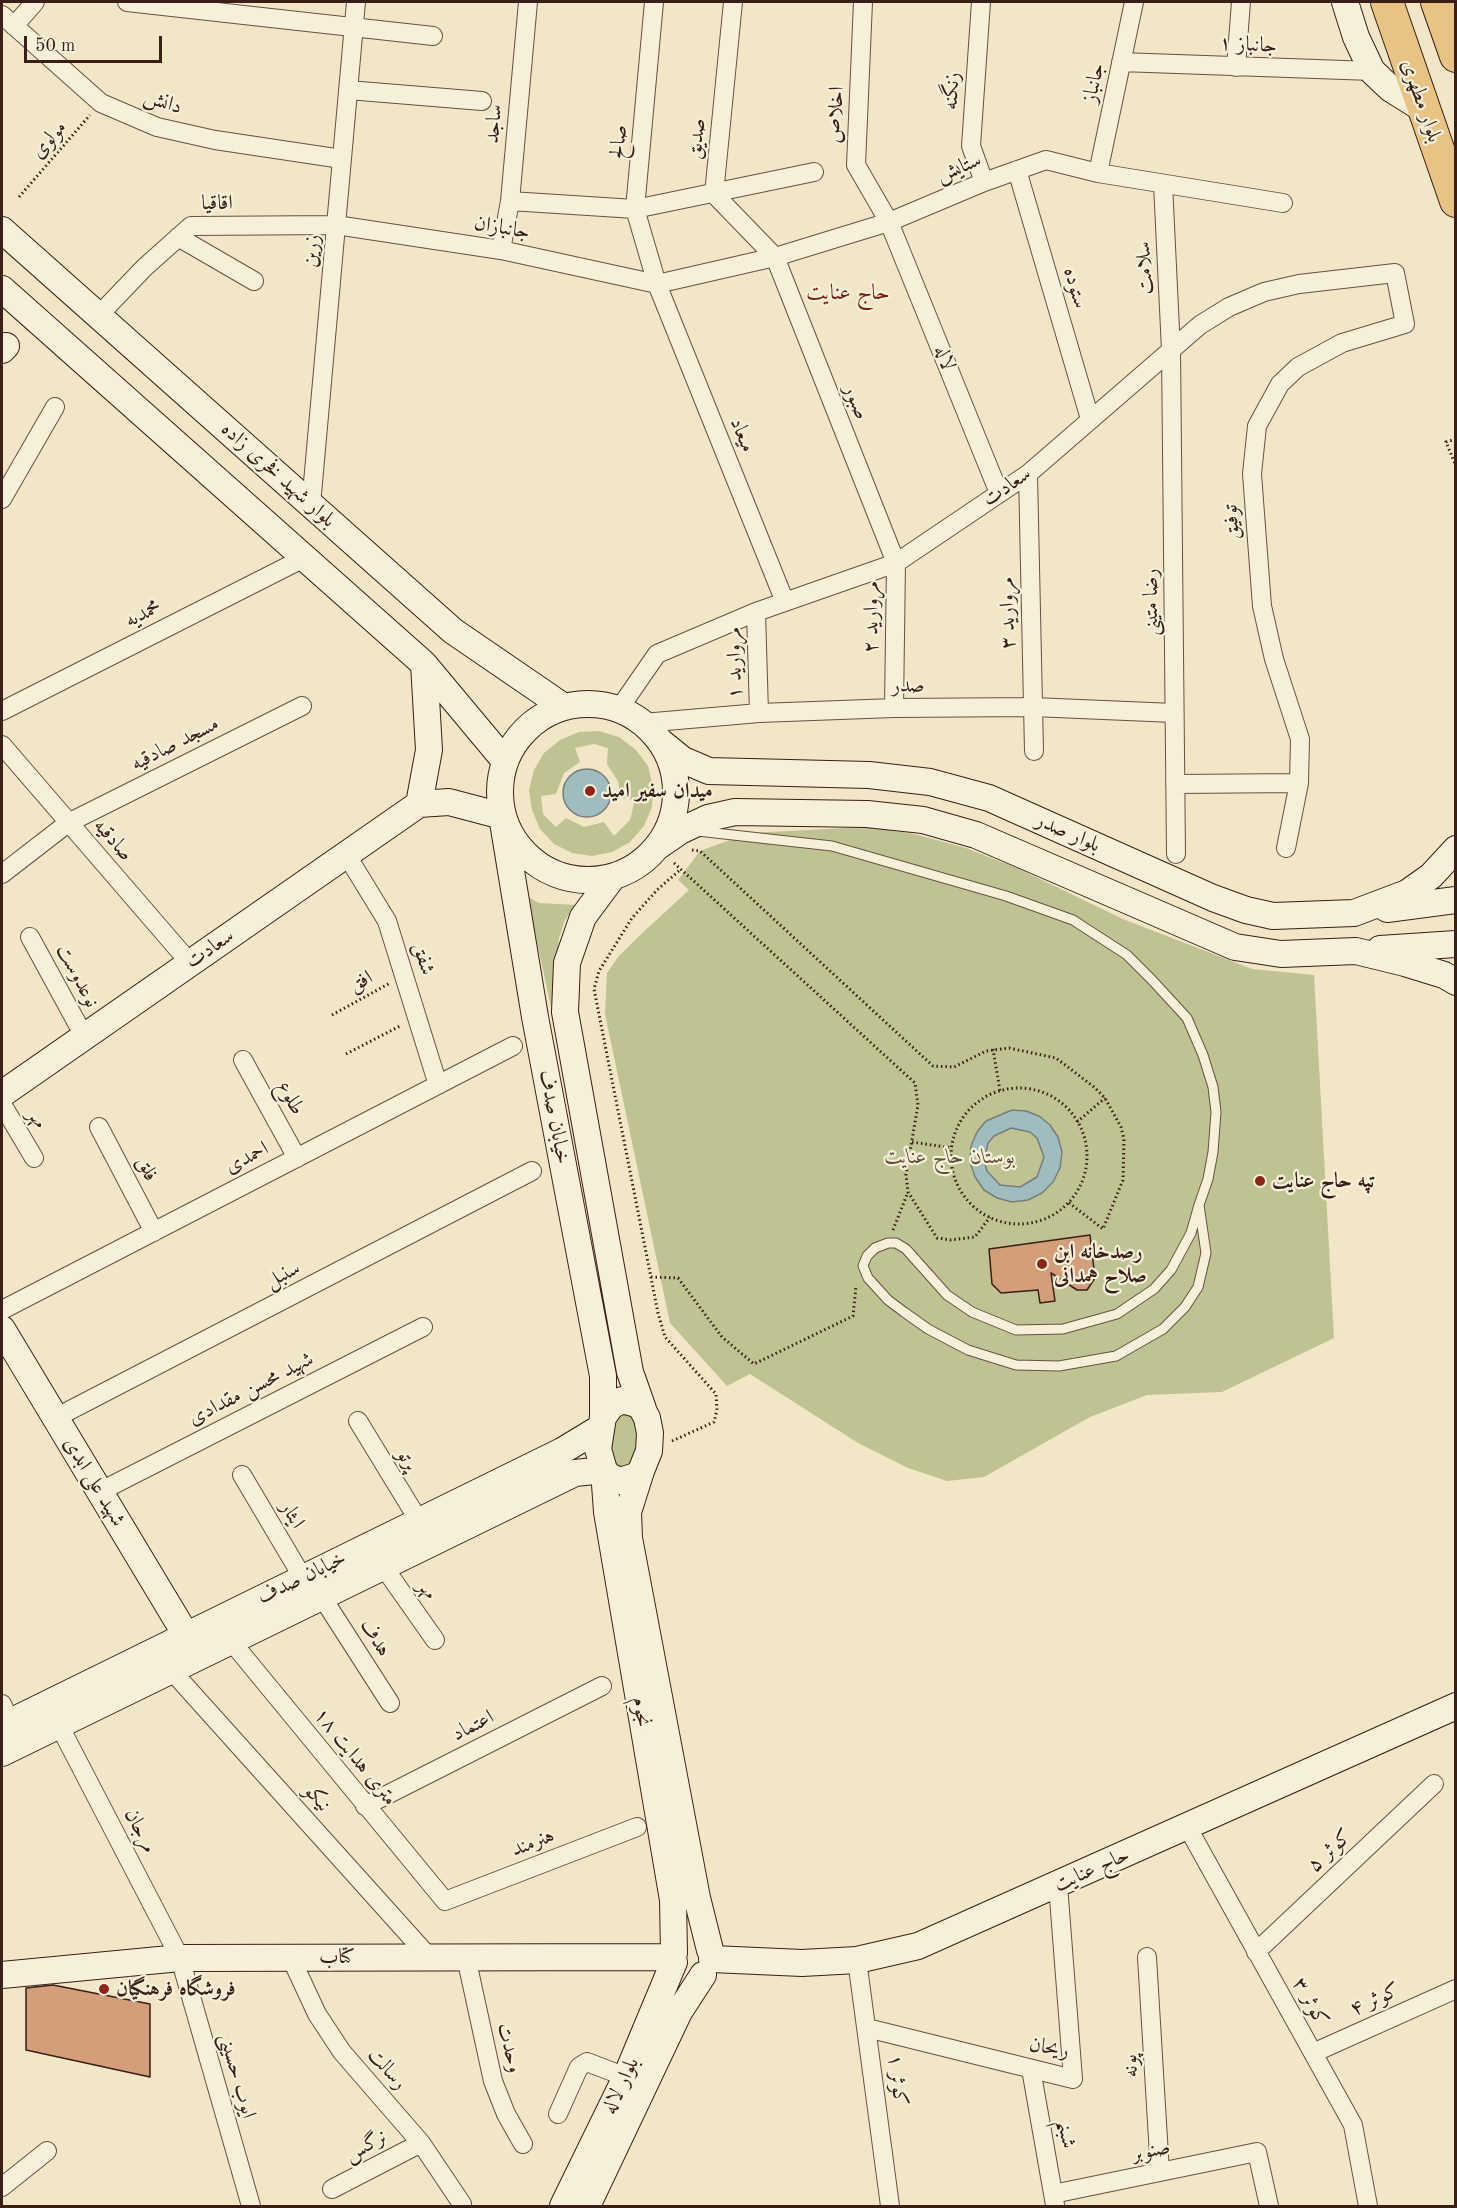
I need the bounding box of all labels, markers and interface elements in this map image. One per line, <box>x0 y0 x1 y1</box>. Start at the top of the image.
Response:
scale bar <box>27 24 165 62</box>
street label: جانباز ۱ <box>1218 31 1278 59</box>
text: 50 m <box>35 37 75 55</box>
street label: بلوار مطهری <box>1395 56 1447 146</box>
street label: جانباز <box>1078 61 1110 105</box>
street label: زنگنه <box>938 71 966 111</box>
street label: دانش <box>141 84 185 120</box>
street label: اخلاص <box>822 86 850 144</box>
street label: ساجد <box>480 103 508 145</box>
street label: مولوی <box>26 116 72 164</box>
street label: صدیق <box>682 117 712 161</box>
street label: صالح <box>605 124 633 160</box>
street label: ستایش <box>933 148 985 188</box>
street label: اقاقیا <box>201 190 233 216</box>
street label: جانبازان <box>472 211 532 245</box>
street label: زرین <box>298 233 326 269</box>
street label: سلامت <box>1131 241 1159 295</box>
street label: ستوده <box>1057 265 1093 311</box>
district label: حاج عنایت <box>806 280 890 306</box>
street label: لاله <box>928 342 960 374</box>
street label: صبور <box>838 381 874 423</box>
street label: میعاد <box>724 414 760 456</box>
street label: بلوار شهید فخری زاده <box>215 417 341 533</box>
street label: سعادت <box>978 461 1036 513</box>
street label: توفیق <box>1218 504 1246 540</box>
street label: رضا متینی <box>1138 568 1164 636</box>
street label: مروارید ۳ <box>995 577 1021 649</box>
street label: مروارید ۲ <box>859 581 885 653</box>
street label: محمدیه <box>121 594 165 634</box>
street label: مروارید ۱ <box>722 627 748 699</box>
street label: صدر <box>891 673 925 699</box>
street label: مسجد صادقیه <box>127 711 223 777</box>
place label: میدان سفیر امید <box>602 778 713 804</box>
marker: میدان سفیر امید <box>583 784 597 798</box>
street label: بلوار صدر <box>1032 808 1104 858</box>
street label: صادقیه <box>88 814 138 866</box>
street label: سعادت <box>181 923 239 975</box>
street label: نوعدوست <box>50 940 104 1012</box>
street label: شفق <box>406 940 440 978</box>
street label: افق <box>345 965 377 999</box>
street label: خیابان صدف <box>533 1068 575 1166</box>
street label: طلوع <box>270 1076 310 1120</box>
street label: مهر <box>21 1105 53 1133</box>
street label: احمدی <box>221 1136 273 1180</box>
park label: بوستان حاج عنایت <box>885 1144 1015 1170</box>
street label: فلق <box>129 1152 163 1186</box>
place label: تپه حاج عنایت <box>1272 1168 1376 1194</box>
marker: تپه حاج عنایت <box>1253 1174 1267 1188</box>
place label: رصدخانه ابن صلاح همدانی <box>1054 1239 1147 1289</box>
street label: سنبل <box>261 1256 305 1294</box>
marker: رصدخانه ابن صلاح همدانی <box>1035 1257 1049 1271</box>
street label: شهید محسن مقدادی <box>184 1347 318 1431</box>
street label: شهید علی ابدی <box>57 1433 131 1531</box>
street label: پرتو <box>391 1444 423 1476</box>
street label: ایثار <box>274 1497 310 1533</box>
street label: خیابان صدف <box>254 1546 350 1610</box>
street label: مهر <box>411 1575 443 1605</box>
street label: هدف <box>354 1614 396 1662</box>
street label: نجوم <box>626 1695 656 1729</box>
street label: ۱۸ متری هدایت <box>308 1703 402 1811</box>
street label: اعتماد <box>448 1705 498 1747</box>
street label: نیکو <box>298 1779 336 1817</box>
street label: مرجان <box>118 1804 162 1858</box>
street label: هنرمند <box>508 1823 558 1863</box>
street label: کوثر ۵ <box>1302 1824 1358 1878</box>
street label: حاج عنایت <box>1050 1842 1134 1898</box>
street label: کتاب <box>319 1944 355 1970</box>
street label: کوثر ۳ <box>1286 1973 1334 2031</box>
place label: فروشگاه فرهنگیان <box>116 1976 236 2002</box>
street label: کوثر ۴ <box>1346 1978 1404 2022</box>
marker: فروشگاه فرهنگیان <box>97 1982 111 1996</box>
street label: وحدت <box>491 2020 527 2076</box>
street label: ایوب حسینی <box>213 2031 261 2121</box>
street label: ریحان <box>1027 2032 1071 2064</box>
street label: رسالت <box>362 2043 412 2095</box>
street label: کوثر ۱ <box>881 2053 913 2107</box>
street label: بلوار لاله <box>597 2054 645 2118</box>
street label: پونه <box>1118 2054 1144 2078</box>
street label: شبنم <box>1051 2118 1081 2150</box>
street label: نرگس <box>340 2124 392 2168</box>
street label: صنوبر <box>1129 2135 1173 2167</box>

